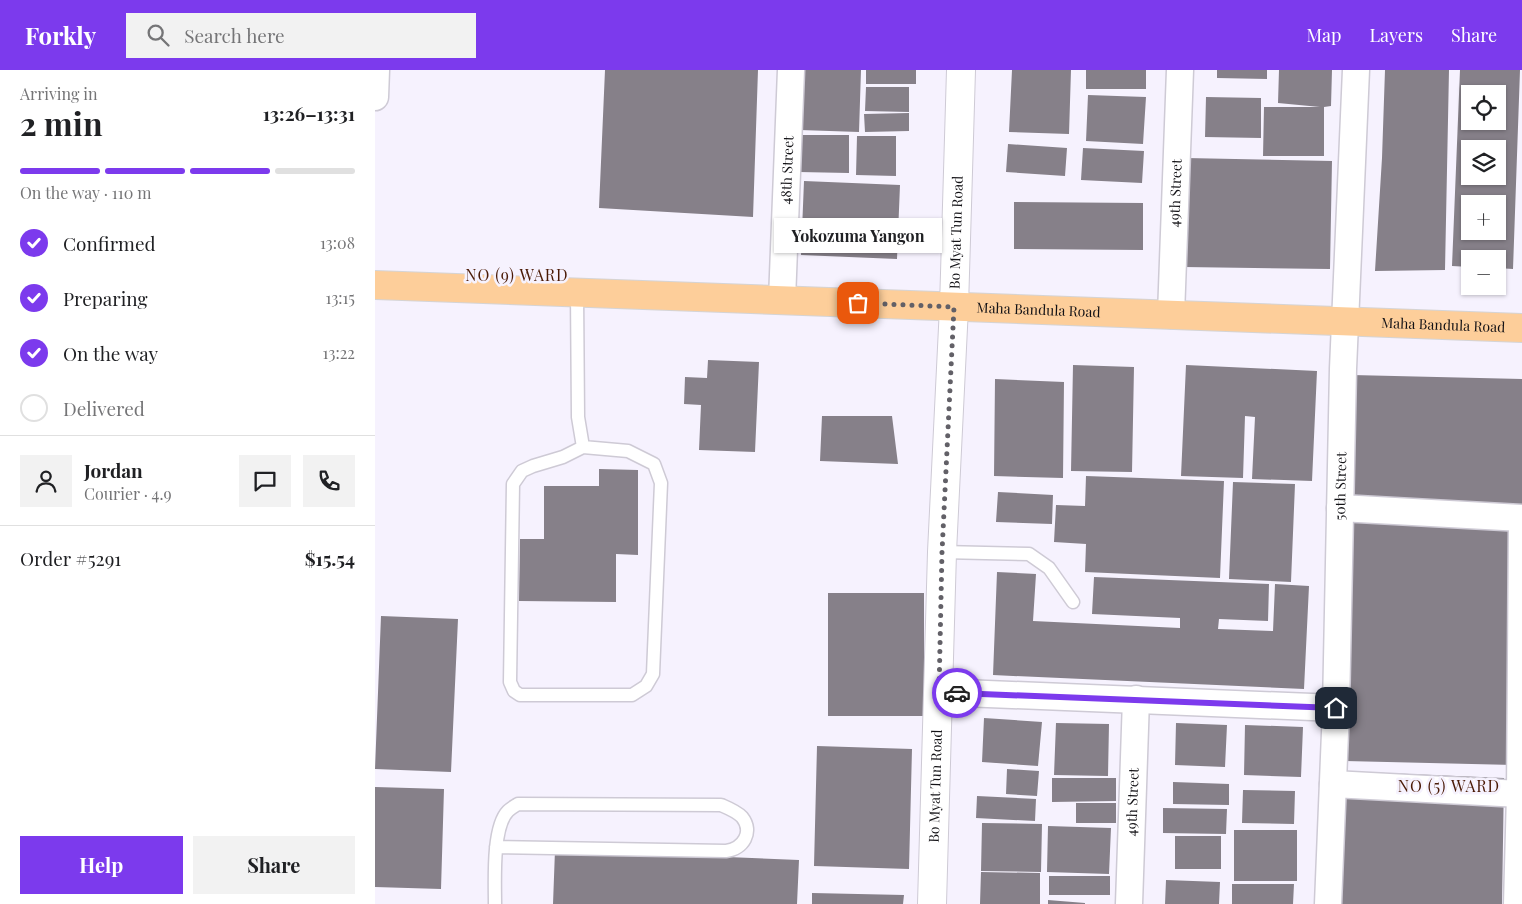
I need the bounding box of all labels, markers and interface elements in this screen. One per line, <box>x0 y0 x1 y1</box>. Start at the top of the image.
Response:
search box <box>126 13 476 58</box>
text: Forkly <box>25 19 96 51</box>
icon: search <box>144 21 172 49</box>
text: Search here <box>184 22 285 48</box>
text: Map <box>1306 23 1341 47</box>
text: Layers <box>1369 23 1423 47</box>
text: Share <box>1451 23 1497 47</box>
text: Arriving in <box>20 83 98 104</box>
map controls <box>1461 85 1506 295</box>
button: locate <box>1461 85 1506 130</box>
text: 13:26–13:31 <box>263 100 355 126</box>
text: 2 min <box>20 101 103 144</box>
street label: 48th Street <box>776 134 797 205</box>
button: layers <box>1461 140 1506 185</box>
street label: 49th Street <box>1164 158 1186 228</box>
street label: Bo Myat Tun Road <box>945 176 967 289</box>
text: On the way · 110 m <box>20 182 152 203</box>
button: + <box>1461 195 1506 240</box>
callout: Yokozuma Yangon <box>774 218 942 253</box>
text: Yokozuma Yangon <box>792 225 924 246</box>
icon: check <box>20 229 48 257</box>
text: Confirmed <box>63 230 156 256</box>
text: 13:08 <box>320 232 355 253</box>
button: − <box>1461 250 1506 295</box>
district label: NO (9) WARD <box>465 264 569 285</box>
pin <box>837 282 879 324</box>
icon: check <box>20 284 48 312</box>
text: Preparing <box>63 285 148 311</box>
text: 13:15 <box>326 287 355 308</box>
icon: bag <box>844 289 872 317</box>
street label: Maha Bandula Road <box>976 298 1101 321</box>
street label: Maha Bandula Road <box>1381 313 1506 336</box>
icon: check <box>20 339 48 367</box>
text: On the way <box>63 340 158 366</box>
text: 13:22 <box>323 342 355 363</box>
text: Delivered <box>63 395 145 421</box>
street label: 50th Street <box>1330 451 1350 521</box>
button: person <box>20 455 72 507</box>
button: chat <box>239 455 291 507</box>
button: phone <box>303 455 355 507</box>
text: Jordan <box>84 457 143 483</box>
text: Courier · 4.9 <box>84 483 172 504</box>
text: Order #5291 <box>20 545 121 571</box>
text: $15.54 <box>305 545 355 571</box>
courier <box>932 668 982 718</box>
icon: car <box>943 679 971 707</box>
pin <box>1315 687 1357 729</box>
icon: home <box>1322 694 1350 722</box>
street label: Bo Myat Tun Road <box>924 729 946 843</box>
street label: 49th Street <box>1121 767 1143 837</box>
district label: NO (5) WARD <box>1398 775 1500 796</box>
button: Help <box>20 836 183 894</box>
button: Share <box>193 836 355 894</box>

